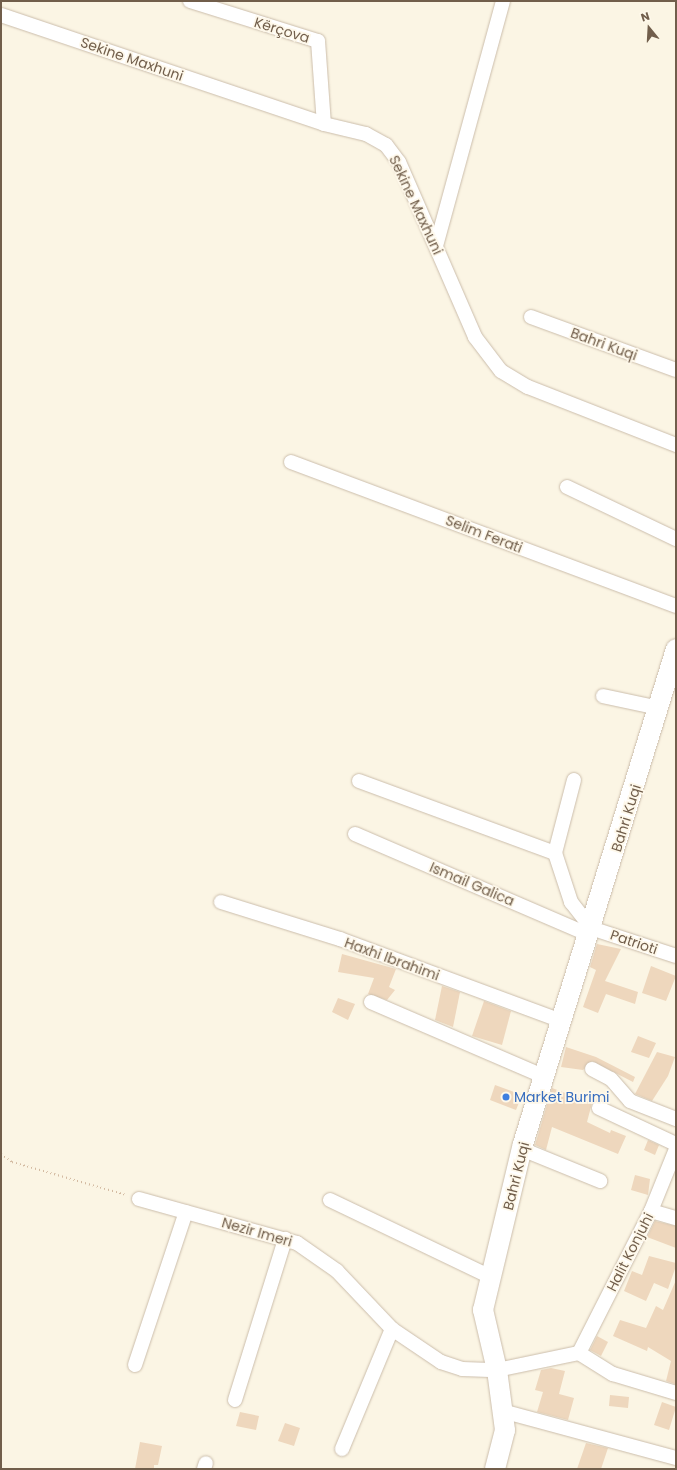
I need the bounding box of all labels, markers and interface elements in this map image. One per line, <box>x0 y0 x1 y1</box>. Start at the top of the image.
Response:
north arrow <box>629 8 669 48</box>
text: N <box>639 8 652 25</box>
street label: Kërçova <box>252 14 312 46</box>
street label: Sekine Maxhuni <box>78 34 186 84</box>
street label: Sekine Maxhuni <box>386 153 446 257</box>
street label: Bahri Kuqi <box>568 324 640 364</box>
street label: Selim Ferati <box>443 512 525 556</box>
street label: Bahri Kuqi <box>608 782 644 854</box>
street label: Ismail Galica <box>427 859 517 909</box>
street label: Patrioti <box>608 926 660 958</box>
street label: Haxhi Ibrahimi <box>342 934 442 984</box>
place label: Market Burimi <box>514 1089 610 1105</box>
marker: Market Burimi <box>501 1092 511 1102</box>
street label: Bahri Kuqi <box>499 1140 533 1212</box>
street label: Halit Konjuhi <box>603 1210 657 1294</box>
street label: Nezir Imeri <box>220 1214 294 1250</box>

